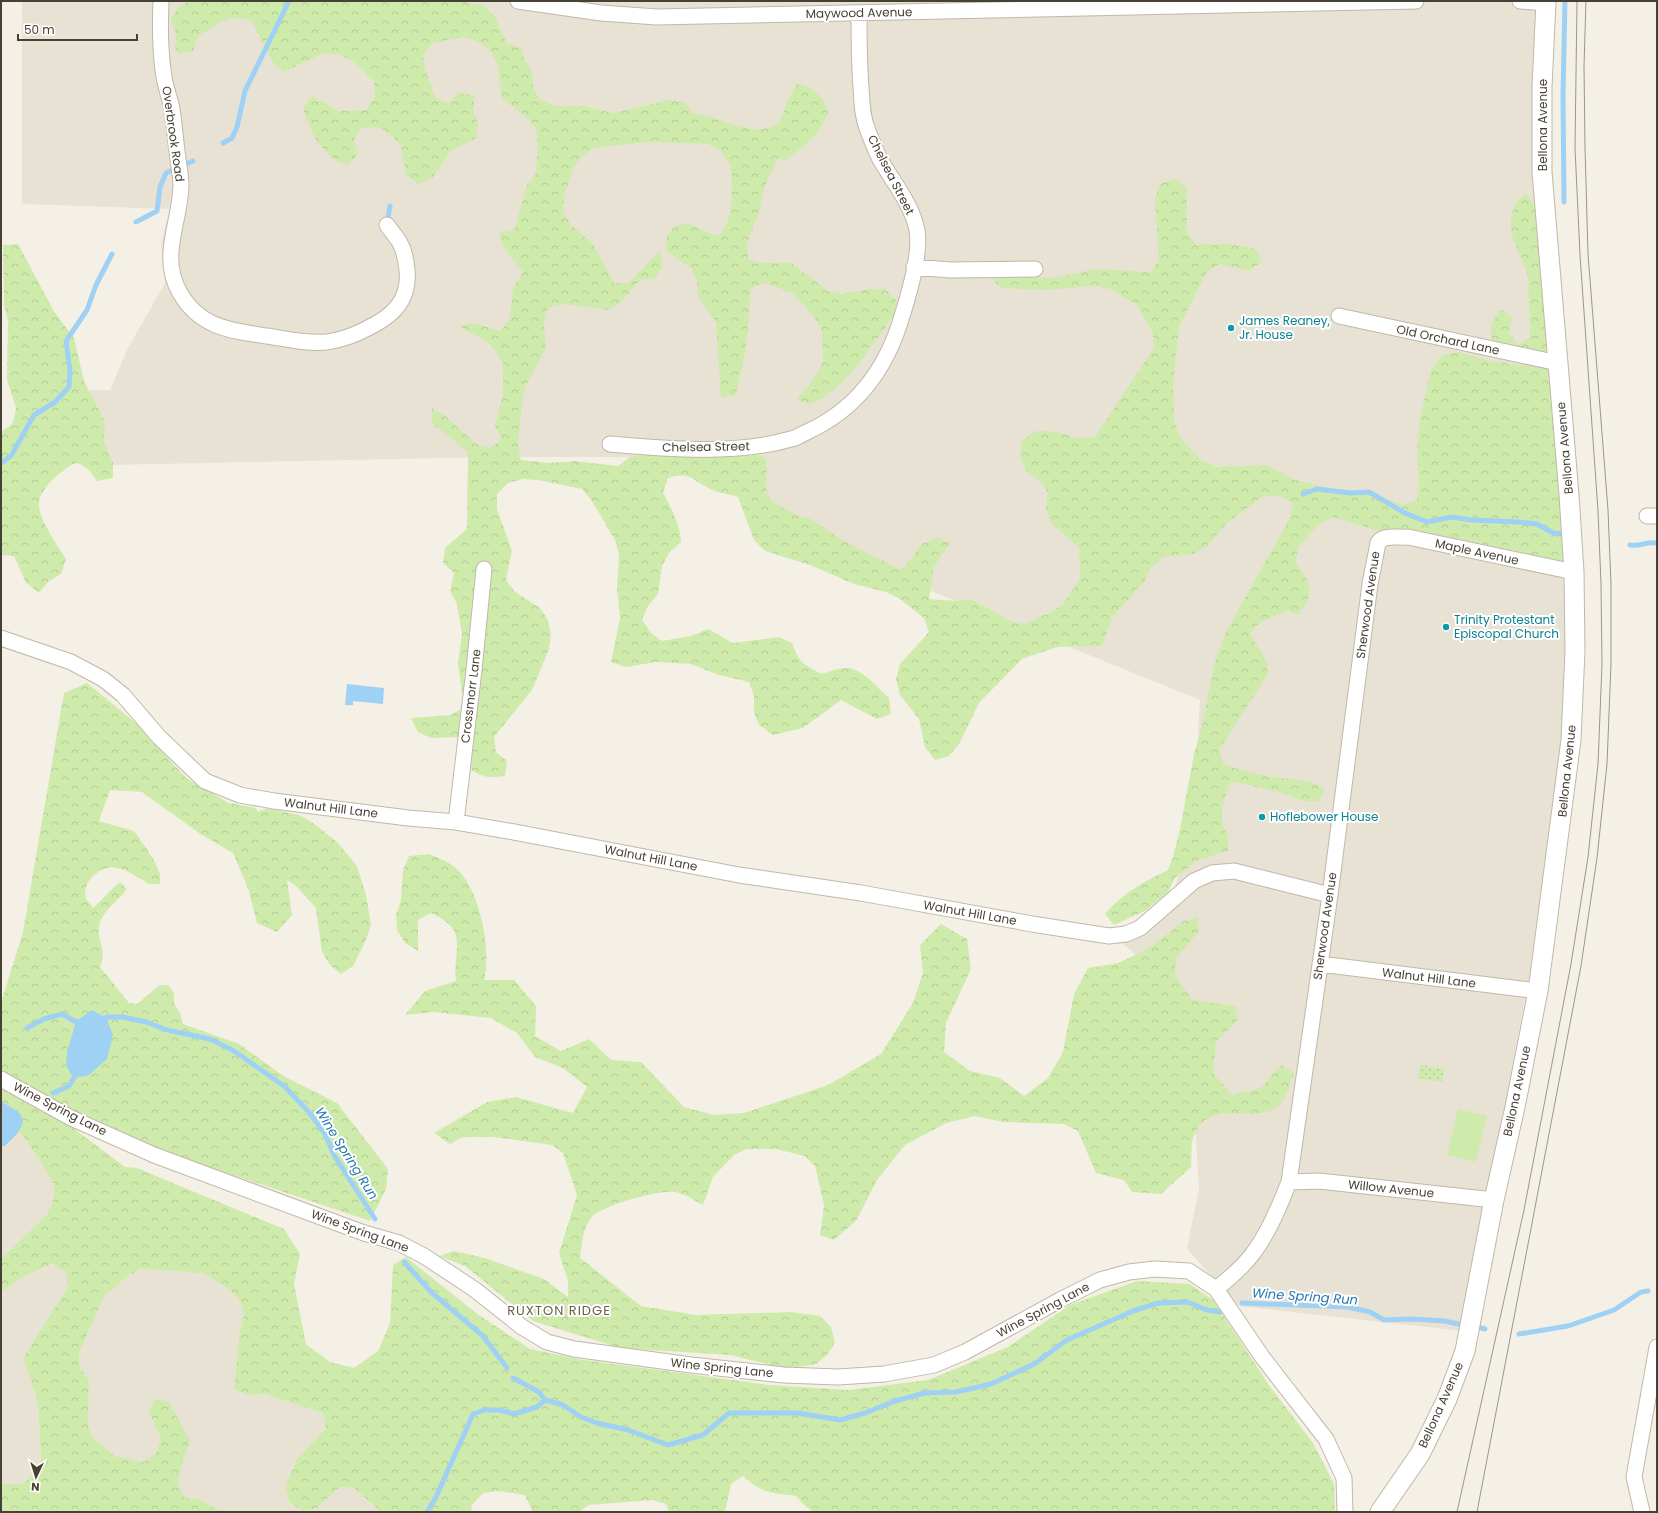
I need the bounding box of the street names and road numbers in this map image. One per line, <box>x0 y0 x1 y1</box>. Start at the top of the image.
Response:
street label: Maywood Avenue <box>805 3 913 22</box>
street label: Bellona Avenue <box>1534 79 1551 171</box>
street label: Overbrook Road <box>158 85 189 183</box>
street label: Chelsea Street <box>864 132 919 218</box>
street label: Old Orchard Lane <box>1395 320 1501 359</box>
street label: Bellona Avenue <box>1552 401 1577 495</box>
street label: Chelsea Street <box>662 437 750 456</box>
street label: Maple Avenue <box>1434 534 1521 569</box>
street label: Sherwood Avenue <box>1352 550 1383 660</box>
street label: Crossmorr Lane <box>456 648 485 744</box>
street label: Bellona Avenue <box>1553 724 1580 818</box>
street label: Walnut Hill Lane <box>283 793 379 822</box>
street label: Walnut Hill Lane <box>603 840 699 875</box>
street label: Sherwood Avenue <box>1309 871 1340 981</box>
street label: Walnut Hill Lane <box>922 896 1018 929</box>
street label: Walnut Hill Lane <box>1381 963 1477 992</box>
street label: Bellona Avenue <box>1499 1044 1534 1138</box>
street label: Wine Spring Lane <box>10 1078 110 1140</box>
street label: Willow Avenue <box>1347 1176 1435 1201</box>
street label: Wine Spring Lane <box>309 1205 411 1256</box>
street label: Wine Spring Lane <box>993 1278 1092 1341</box>
street label: Wine Spring Lane <box>670 1354 774 1381</box>
street label: Bellona Avenue <box>1414 1359 1467 1450</box>

